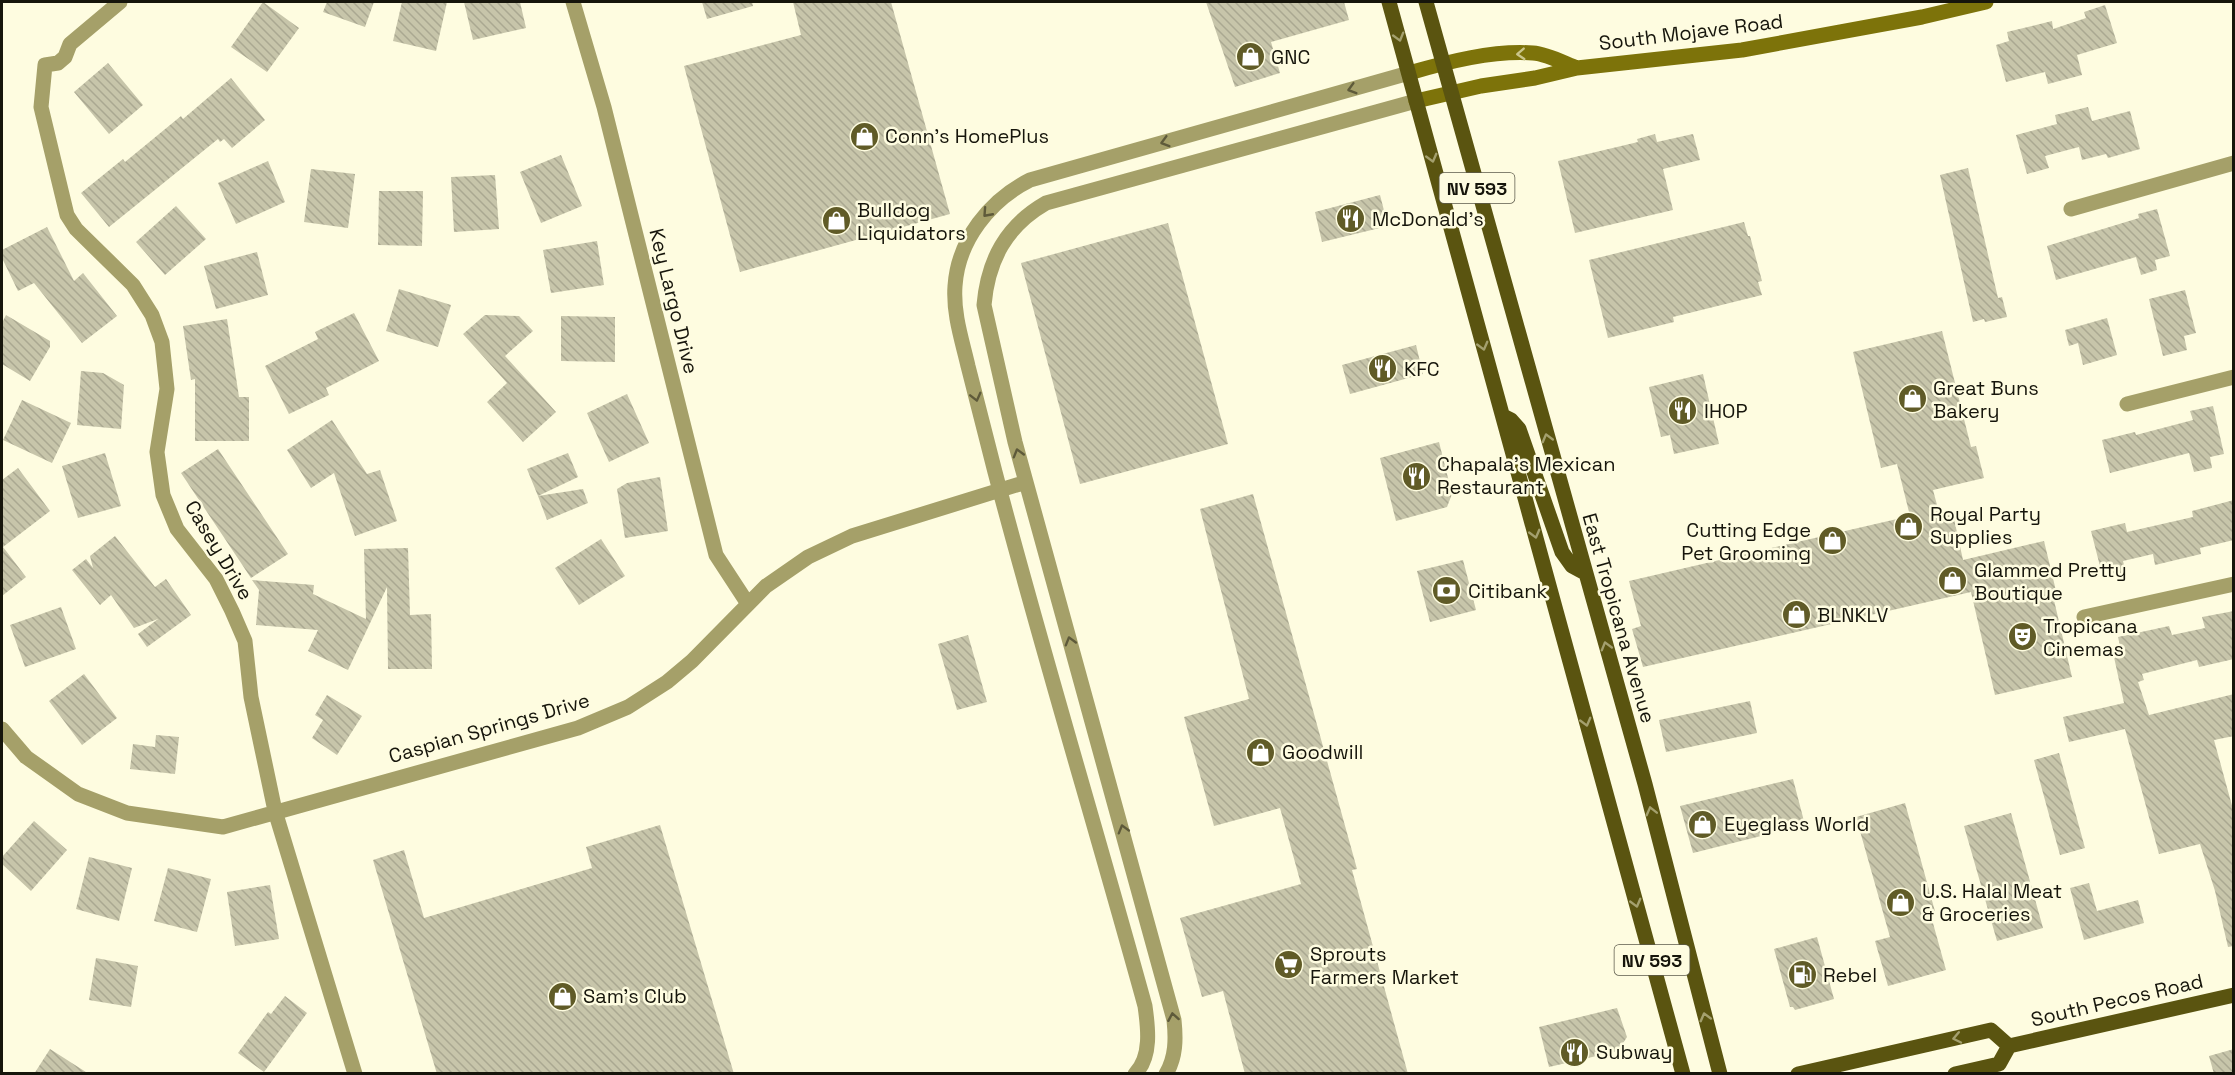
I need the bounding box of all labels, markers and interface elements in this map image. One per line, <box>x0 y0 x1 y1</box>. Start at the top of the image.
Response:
street label: South Mojave Road <box>1597 8 1785 56</box>
one-way arrow <box>1392 31 1404 42</box>
shop icon: GNC <box>1234 41 1266 73</box>
place label: GNC <box>1271 44 1310 70</box>
one-way arrow <box>1517 47 1526 60</box>
one-way arrow <box>1348 82 1358 94</box>
shop icon: Conn's HomePlus <box>848 120 880 152</box>
place label: Conn's HomePlus <box>885 123 1049 149</box>
one-way arrow <box>1160 135 1171 147</box>
one-way arrow <box>1425 152 1437 163</box>
road number: NV 593 <box>1440 173 1514 203</box>
place label: Bulldog Liquidators <box>857 197 966 246</box>
restaurant icon: McDonald's <box>1335 203 1367 235</box>
shop icon: Bulldog Liquidators <box>820 205 852 237</box>
place label: McDonald's <box>1372 206 1484 232</box>
one-way arrow <box>983 207 994 217</box>
street label: Key Largo Drive <box>643 226 705 376</box>
one-way arrow <box>1476 341 1489 351</box>
restaurant icon: KFC <box>1367 353 1399 385</box>
place label: KFC <box>1404 356 1440 382</box>
place label: Great Buns Bakery <box>1933 375 2039 424</box>
shop icon: Great Buns Bakery <box>1896 383 1928 415</box>
one-way arrow <box>968 392 981 402</box>
restaurant icon: IHOP <box>1667 395 1699 427</box>
place label: IHOP <box>1704 398 1747 424</box>
one-way arrow <box>1542 433 1554 444</box>
one-way arrow <box>1013 448 1025 459</box>
place label: Chapala's Mexican Restaurant <box>1437 451 1615 500</box>
restaurant icon: Chapala's Mexican Restaurant <box>1400 460 1432 492</box>
street label: Casey Drive <box>179 495 259 605</box>
place label: Royal Party Supplies <box>1930 501 2041 550</box>
street label: East Tropicana Avenue <box>1577 510 1661 726</box>
shop icon: Royal Party Supplies <box>1893 510 1925 542</box>
place label: Cutting Edge Pet Grooming <box>1681 517 1811 566</box>
shop icon: Cutting Edge Pet Grooming <box>1816 525 1848 557</box>
one-way arrow <box>1528 528 1540 539</box>
place label: Glammed Pretty Boutique <box>1974 557 2127 606</box>
shop icon: Glammed Pretty Boutique <box>1937 565 1969 597</box>
bank icon: Citibank <box>1431 575 1463 607</box>
place label: Citibank <box>1468 578 1547 604</box>
shop icon: BLNKLV <box>1780 599 1812 631</box>
place label: BLNKLV <box>1817 602 1888 628</box>
place label: Tropicana Cinemas <box>2043 613 2138 662</box>
theatre icon: Tropicana Cinemas <box>2006 621 2038 653</box>
one-way arrow <box>1065 636 1077 647</box>
one-way arrow <box>1600 641 1613 651</box>
street label: Caspian Springs Drive <box>386 687 592 769</box>
one-way arrow <box>1579 717 1592 727</box>
shop icon: Goodwill <box>1245 736 1277 768</box>
place label: Goodwill <box>1282 739 1364 765</box>
one-way arrow <box>1646 806 1659 816</box>
shop icon: Eyeglass World <box>1687 808 1719 840</box>
place label: Eyeglass World <box>1724 811 1869 837</box>
one-way arrow <box>1117 824 1130 834</box>
place label: U.S. Halal Meat & Groceries <box>1922 878 2062 927</box>
shop icon: U.S. Halal Meat & Groceries <box>1885 886 1917 918</box>
one-way arrow <box>1629 897 1641 907</box>
place label: Sprouts Farmers Market <box>1310 941 1459 990</box>
road number: NV 593 <box>1614 945 1690 975</box>
supermarket icon: Sprouts Farmers Market <box>1273 949 1305 981</box>
fuel station icon: Rebel <box>1786 959 1818 991</box>
place label: Rebel <box>1823 962 1877 988</box>
street label: South Pecos Road <box>2028 968 2206 1032</box>
shop icon: Sam's Club <box>546 980 578 1012</box>
place label: Sam's Club <box>583 983 687 1009</box>
one-way arrow <box>1167 1012 1180 1022</box>
one-way arrow <box>1700 1012 1713 1022</box>
one-way arrow <box>1953 1030 1963 1043</box>
restaurant icon: Subway <box>1559 1036 1591 1068</box>
place label: Subway <box>1596 1039 1673 1065</box>

